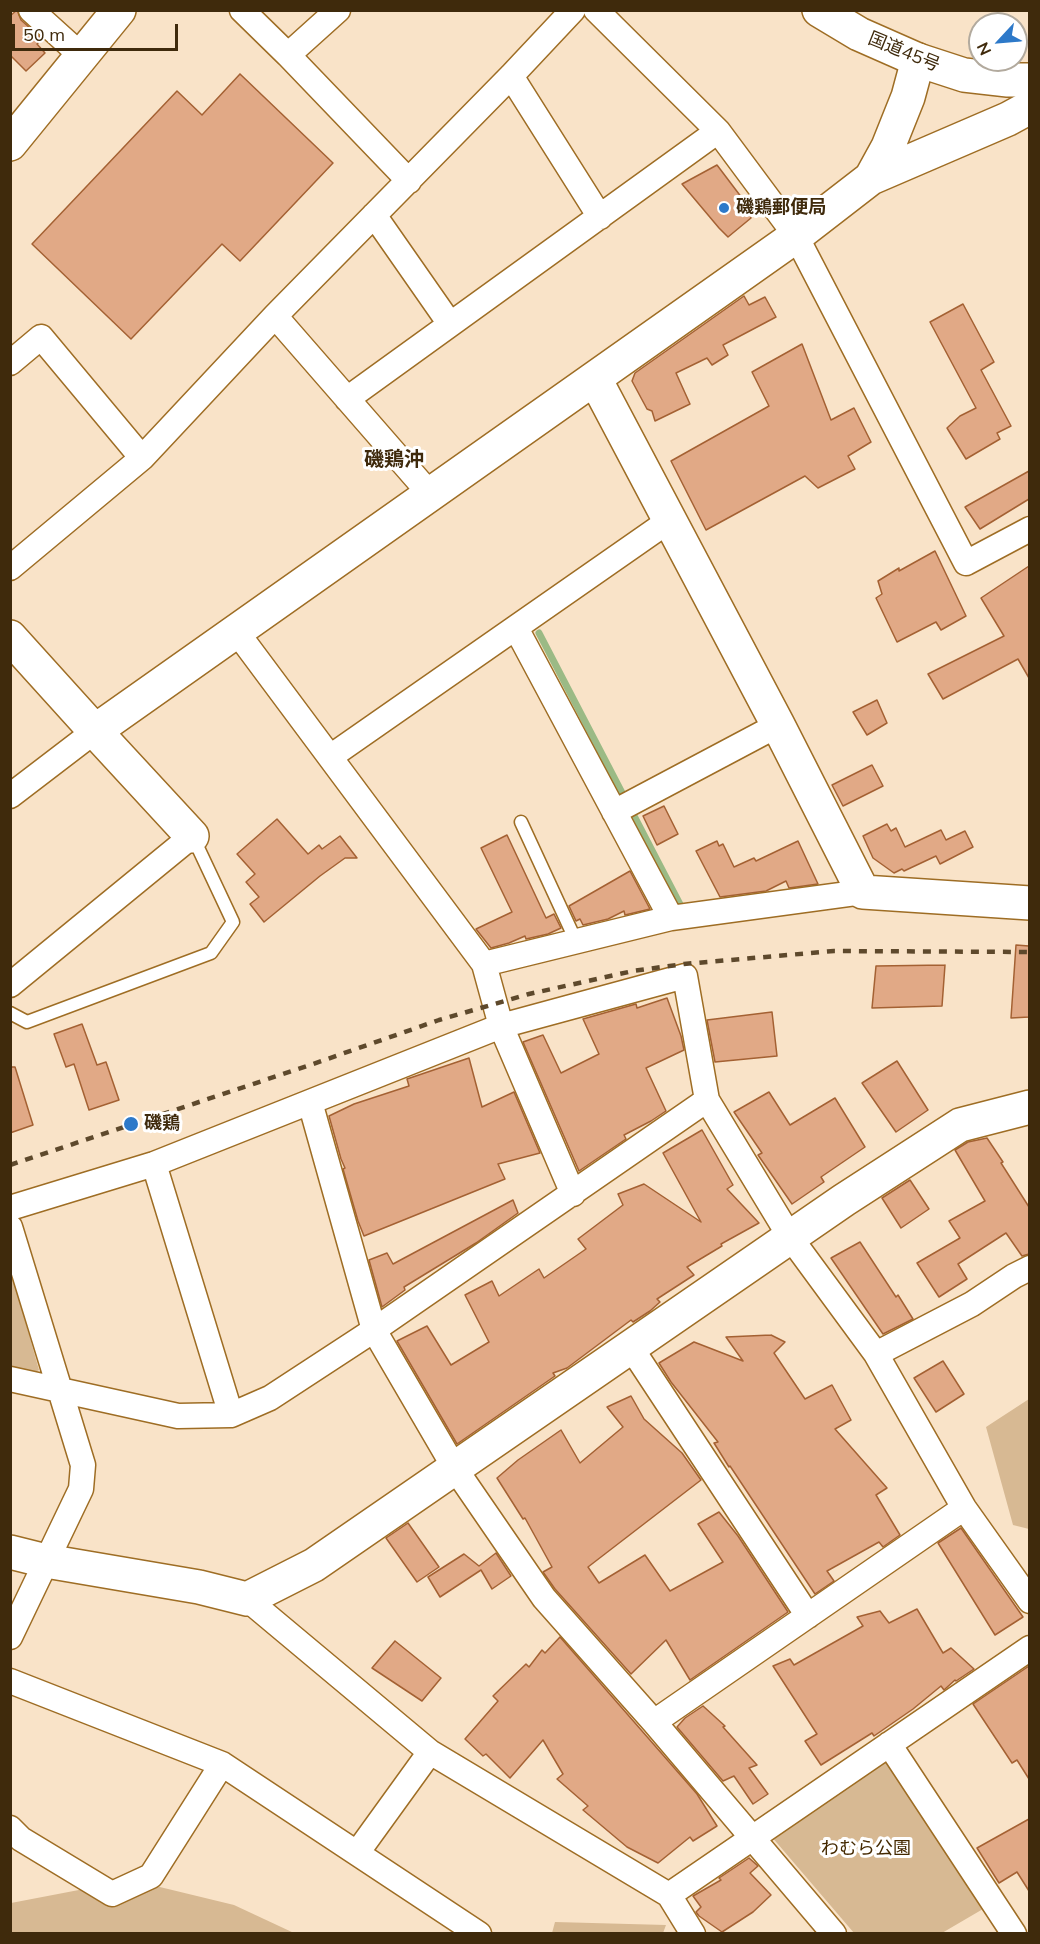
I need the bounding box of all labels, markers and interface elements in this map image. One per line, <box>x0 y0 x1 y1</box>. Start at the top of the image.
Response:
scale bar <box>15 12 182 50</box>
north arrow <box>968 12 1028 72</box>
text: 50 m <box>23 23 65 46</box>
street label: 国道45号 <box>865 28 943 76</box>
text: N <box>972 39 995 59</box>
place label: 磯鶏郵便局 <box>736 197 826 219</box>
marker: 磯鶏郵便局 <box>717 201 731 215</box>
district label: 磯鶏沖 <box>364 448 424 472</box>
place label: 磯鶏 <box>144 1113 180 1135</box>
marker: 磯鶏 <box>122 1115 140 1133</box>
park label: わむら公園 <box>821 1838 911 1860</box>

